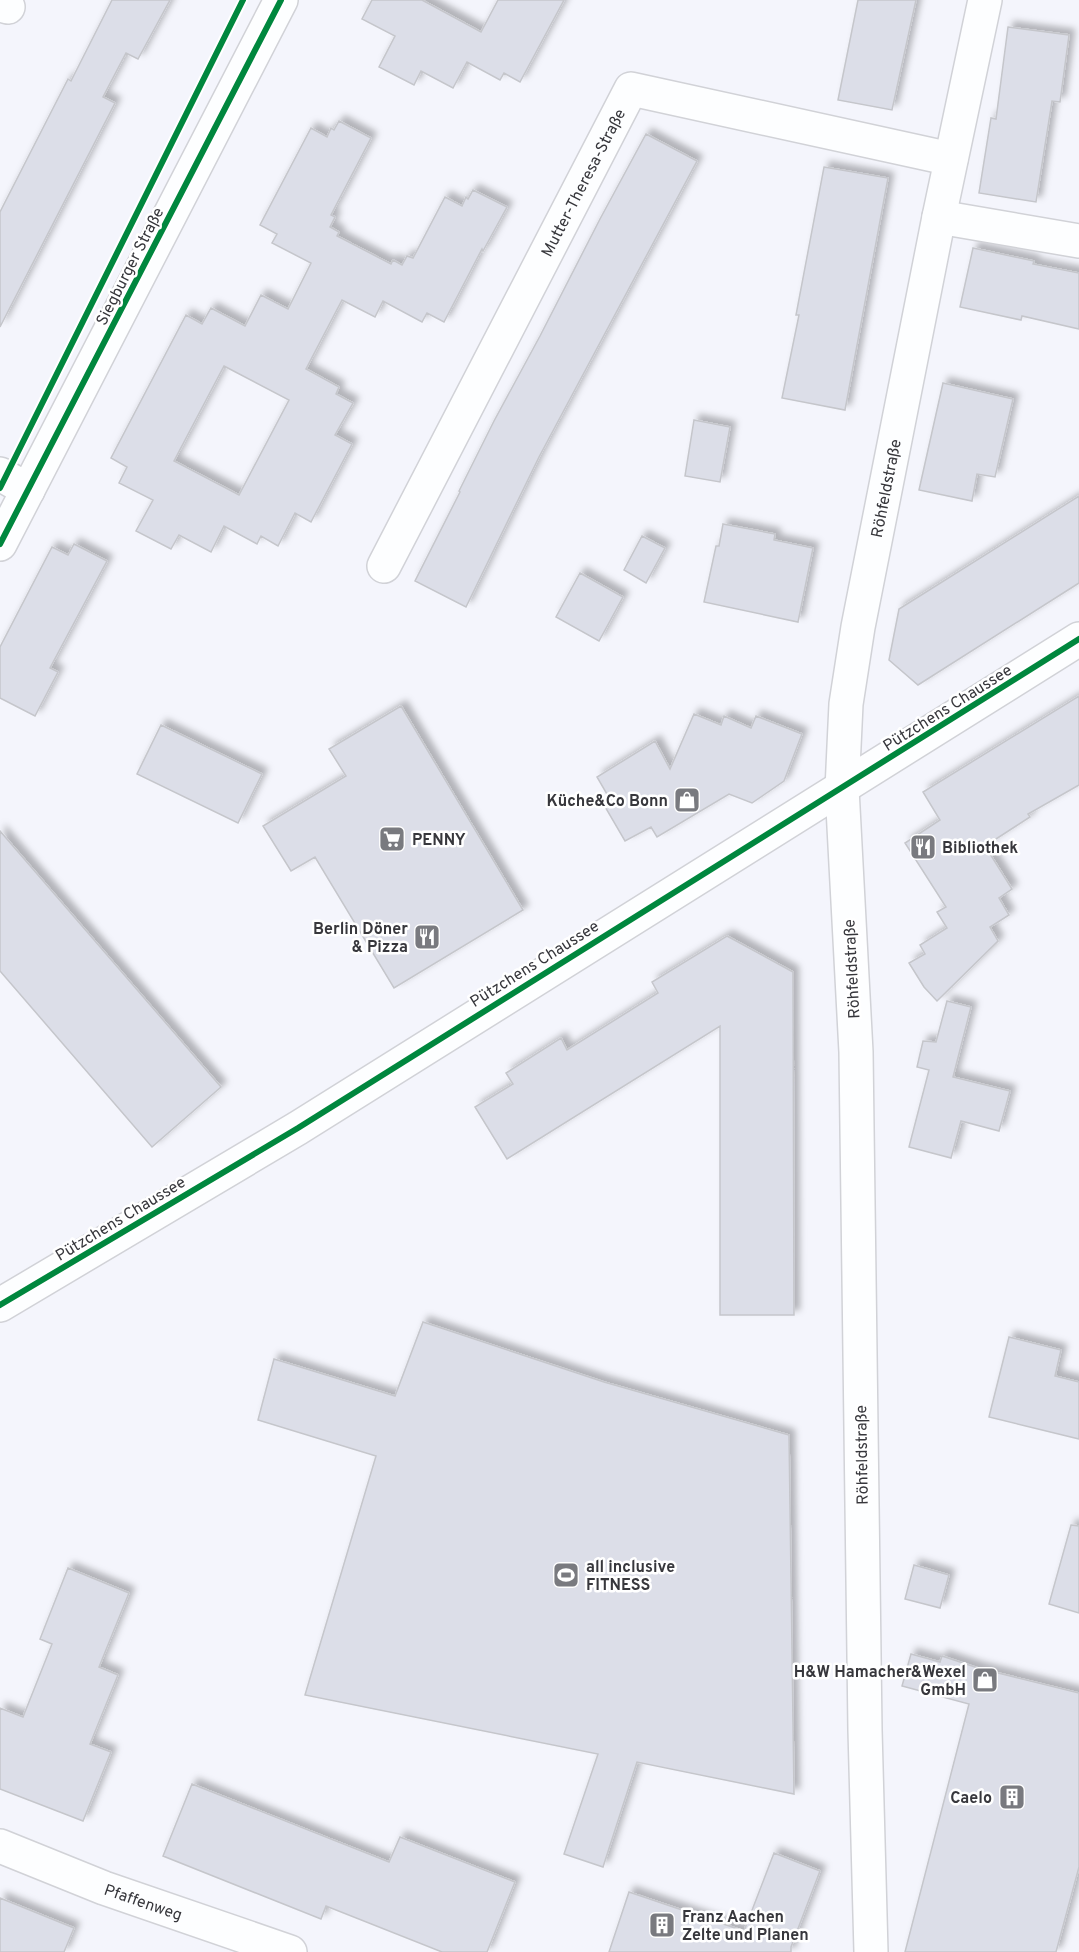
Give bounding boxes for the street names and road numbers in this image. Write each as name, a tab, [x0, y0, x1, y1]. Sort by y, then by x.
street label: Mutter-Theresa-Straße	[538, 106, 631, 261]
street label: Siegburger Straße	[92, 205, 169, 329]
street label: Röhfeldstraße	[868, 438, 907, 540]
street label: Pützchens Chaussee	[880, 661, 1016, 757]
street label: Pützchens Chaussee	[467, 917, 603, 1013]
street label: Röhfeldstraße	[840, 919, 866, 1019]
street label: Pützchens Chaussee	[52, 1173, 190, 1267]
street label: Röhfeldstraße	[852, 1405, 874, 1505]
street label: Pfaffenweg	[101, 1881, 185, 1926]

